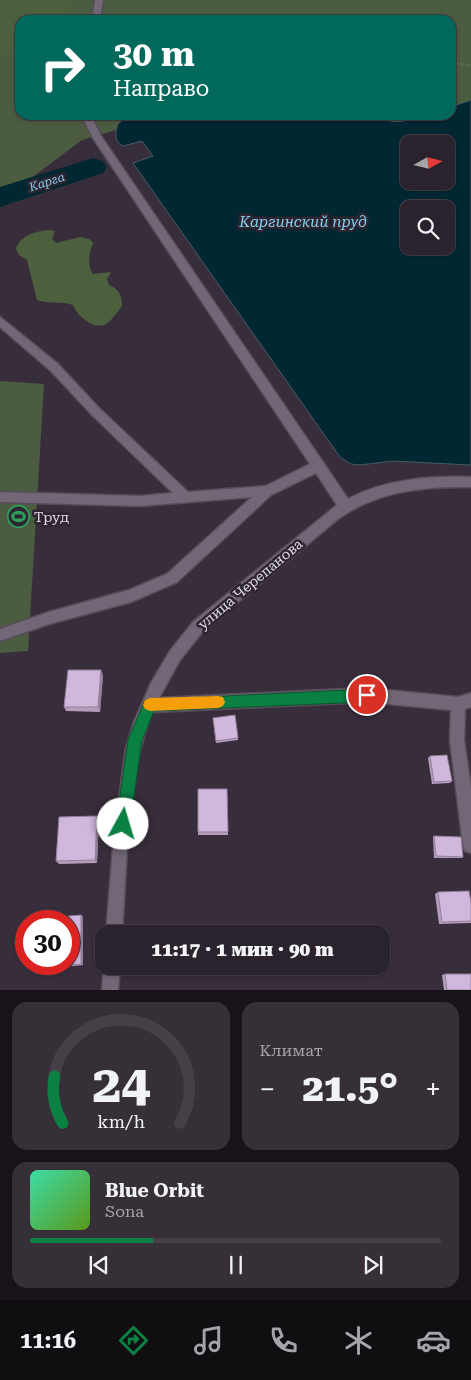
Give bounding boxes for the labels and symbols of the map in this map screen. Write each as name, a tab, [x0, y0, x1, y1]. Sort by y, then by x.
north arrow	[400, 135, 455, 190]
water label: Карга	[26, 170, 67, 195]
water label: Каргинский пруд	[238, 213, 367, 231]
sports icon: Труд	[6, 505, 30, 529]
place label: Труд	[34, 509, 69, 525]
street label: улица Черепанова	[195, 535, 306, 632]
pin	[346, 674, 388, 716]
position arrow	[96, 797, 148, 849]
speed limit sign: 30	[15, 910, 80, 975]

